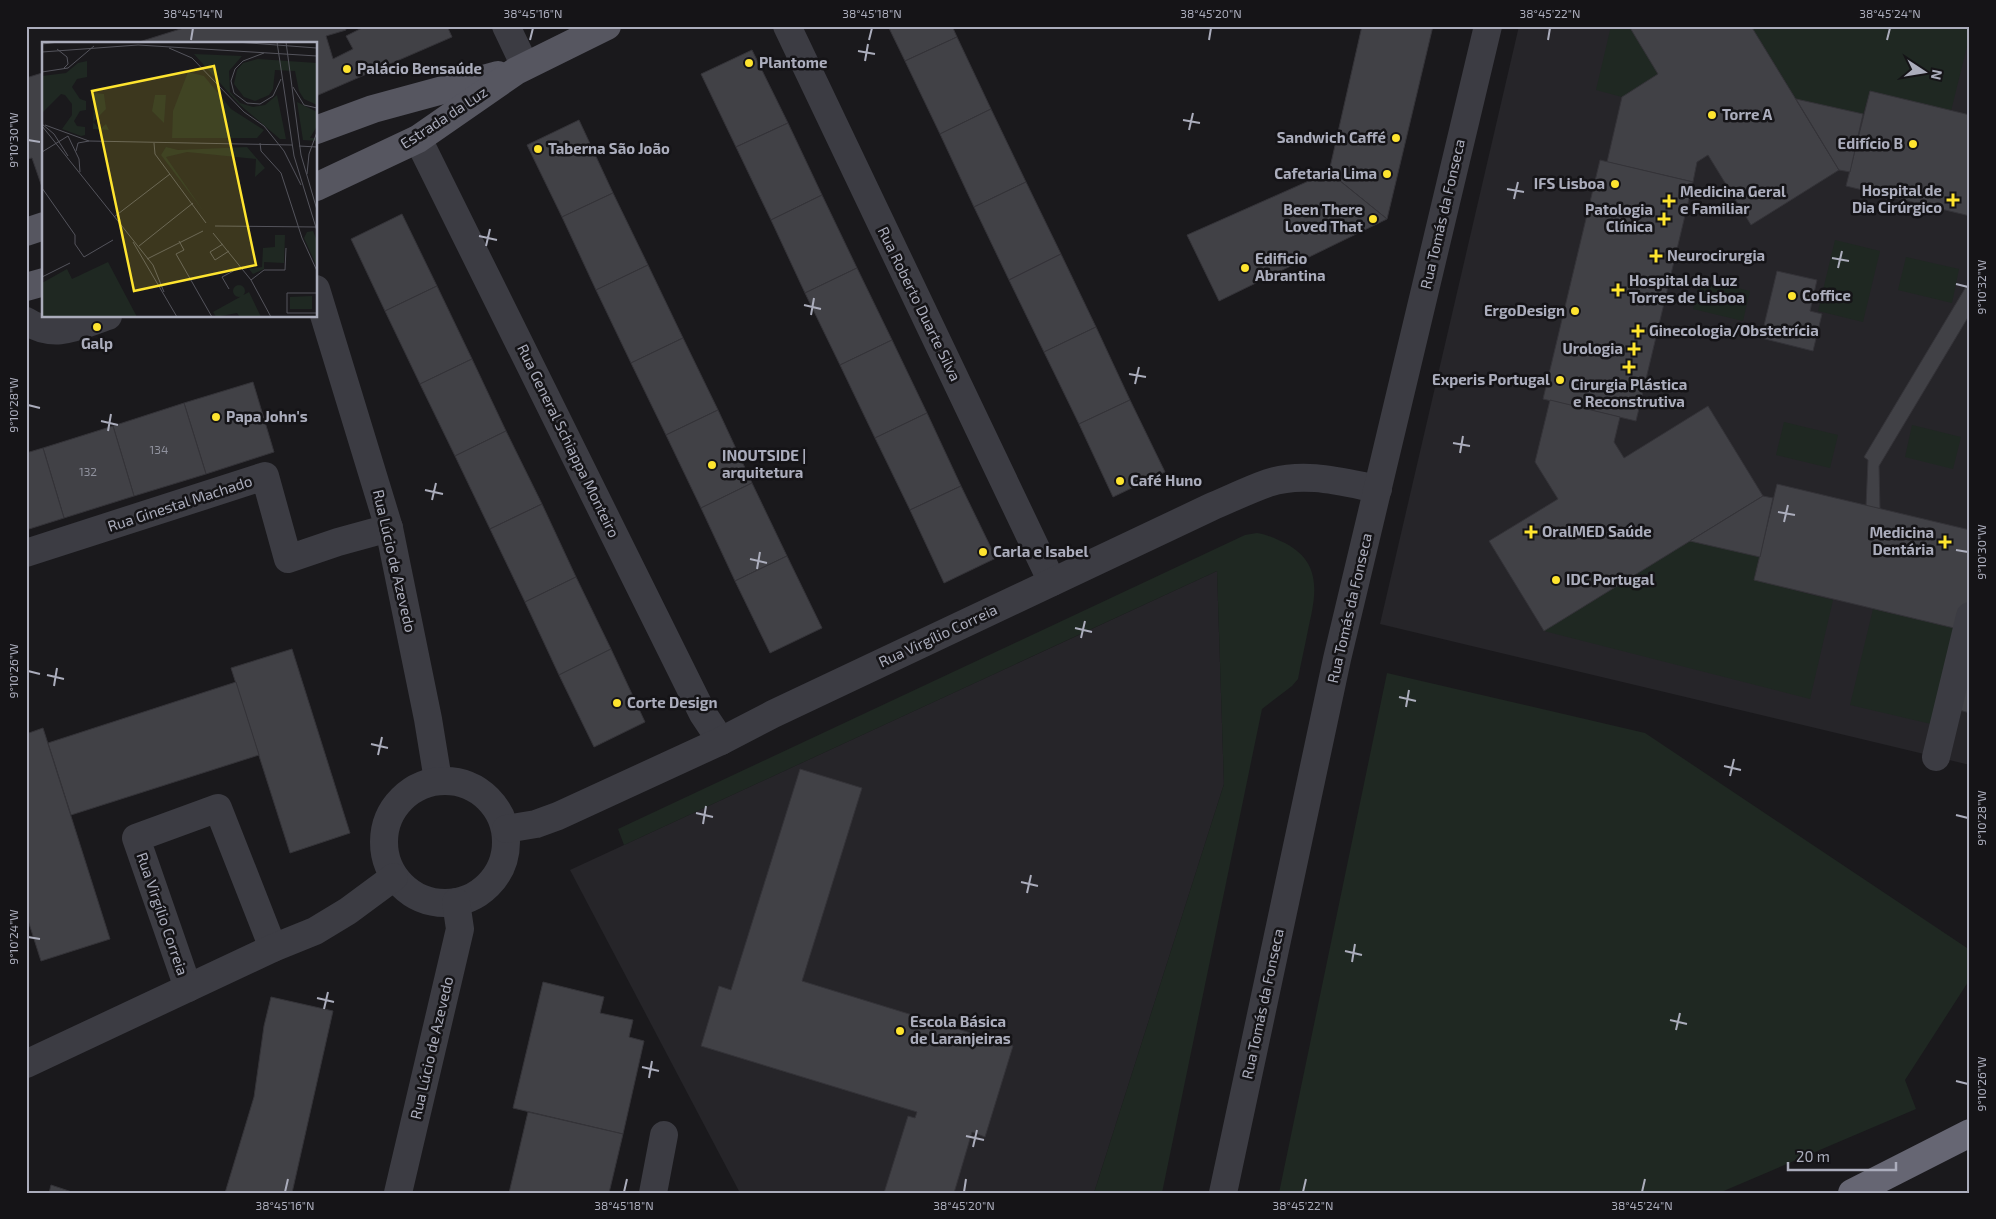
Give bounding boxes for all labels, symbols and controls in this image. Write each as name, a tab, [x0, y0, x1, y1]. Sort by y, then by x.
text: 38°45'14"N	[163, 6, 223, 20]
text: 38°45'16"N	[504, 6, 562, 20]
text: 38°45'18"N	[842, 6, 902, 20]
text: 38°45'20"N	[1180, 6, 1242, 20]
text: 38°45'22"N	[1520, 6, 1580, 20]
text: 38°45'24"N	[1859, 6, 1921, 20]
inset map	[42, 42, 318, 318]
north arrow	[1898, 48, 1948, 98]
place label: Plantome	[759, 53, 827, 71]
marker: Plantome	[743, 57, 755, 69]
place label: Palácio Bensaúde	[357, 59, 482, 77]
marker: Palácio Bensaúde	[341, 63, 353, 75]
text: N	[1928, 68, 1947, 82]
street label: Estrada da Luz	[397, 82, 490, 152]
place label: Torre A	[1722, 105, 1772, 123]
marker: Torre A	[1706, 109, 1718, 121]
text: 9°10'30"W	[6, 112, 20, 168]
place label: Sandwich Caffé	[1277, 128, 1386, 146]
marker: Sandwich Caffé	[1390, 132, 1402, 144]
place label: Edifício B	[1838, 134, 1903, 152]
street label: Rua Tomás da Fonseca	[1416, 137, 1468, 291]
marker: Edifício B	[1907, 138, 1919, 150]
place label: Taberna São João	[548, 139, 670, 157]
marker: Taberna São João	[532, 143, 544, 155]
place label: Cafetaria Lima	[1274, 164, 1377, 182]
marker: Cafetaria Lima	[1381, 168, 1393, 180]
place label: IFS Lisboa	[1534, 174, 1605, 192]
marker: IFS Lisboa	[1609, 178, 1621, 190]
place label: Hospital de Dia Cirúrgico	[1852, 181, 1942, 216]
place label: Medicina Geral e Familiar	[1680, 182, 1786, 217]
marker: Hospital de Dia Cirúrgico	[1946, 193, 1960, 207]
marker: Medicina Geral e Familiar	[1662, 194, 1676, 208]
place label: Been There Loved That	[1283, 200, 1363, 235]
place label: Patologia Clínica	[1585, 200, 1653, 235]
marker: Patologia Clínica	[1657, 212, 1671, 226]
marker: Been There Loved That	[1367, 213, 1379, 225]
street label: Rua Roberto Duarte Silva	[875, 223, 965, 384]
place label: Neurocirurgia	[1667, 246, 1765, 264]
place label: Edificio Abrantina	[1255, 249, 1326, 284]
marker: Neurocirurgia	[1649, 249, 1663, 263]
text: 9°10'32"W	[1974, 260, 1988, 314]
marker: Edificio Abrantina	[1239, 262, 1251, 274]
place label: Hospital da Luz Torres de Lisboa	[1629, 271, 1745, 306]
marker: Hospital da Luz Torres de Lisboa	[1611, 283, 1625, 297]
place label: Coffice	[1802, 286, 1851, 304]
marker: Coffice	[1786, 290, 1798, 302]
place label: ErgoDesign	[1484, 301, 1565, 319]
marker: ErgoDesign	[1569, 305, 1581, 317]
marker: Galp	[91, 321, 103, 333]
place label: Ginecologia/Obstetrícia	[1649, 321, 1819, 339]
marker: Ginecologia/Obstetrícia	[1631, 324, 1645, 338]
place label: Galp	[81, 334, 113, 352]
place label: Urologia	[1562, 339, 1623, 357]
street label: Rua General Schiappa Monteiro	[514, 341, 624, 540]
marker: Urologia	[1627, 342, 1641, 356]
marker: Cirurgia Plástica e Reconstrutiva	[1622, 360, 1636, 374]
place label: Experis Portugal	[1432, 370, 1550, 388]
marker: Experis Portugal	[1554, 374, 1566, 386]
place label: Cirurgia Plástica e Reconstrutiva	[1571, 375, 1687, 410]
text: 9°10'28"W	[6, 377, 20, 433]
place label: Papa John's	[226, 407, 308, 425]
marker: Papa John's	[210, 411, 222, 423]
house number: 134	[150, 442, 168, 456]
place label: INOUTSIDE | arquitetura	[722, 446, 806, 481]
marker: INOUTSIDE | arquitetura	[706, 459, 718, 471]
house number: 132	[79, 464, 97, 478]
street label: Rua Ginestal Machado	[105, 471, 254, 535]
place label: Café Huno	[1130, 471, 1202, 489]
marker: Café Huno	[1114, 475, 1126, 487]
street label: Rua Lúcio de Azevedo	[370, 488, 420, 634]
place label: OralMED Saúde	[1542, 522, 1652, 540]
place label: Medicina Dentária	[1869, 523, 1934, 558]
text: 9°10'30"W	[1974, 524, 1988, 580]
marker: OralMED Saúde	[1524, 525, 1538, 539]
street label: Rua Tomás da Fonseca	[1323, 531, 1375, 685]
marker: Medicina Dentária	[1938, 535, 1952, 549]
place label: Carla e Isabel	[993, 542, 1088, 560]
marker: Carla e Isabel	[977, 546, 989, 558]
place label: IDC Portugal	[1566, 570, 1654, 588]
marker: IDC Portugal	[1550, 574, 1562, 586]
street label: Rua Virgílio Correia	[875, 600, 1000, 670]
text: 9°10'26"W	[6, 644, 20, 698]
place label: Corte Design	[627, 693, 717, 711]
marker: Corte Design	[611, 697, 623, 709]
text: 9°10'28"W	[1974, 790, 1988, 846]
street label: Rua Virgílio Correia	[133, 850, 192, 978]
text: 9°10'24"W	[6, 909, 20, 965]
street label: Rua Tomás da Fonseca	[1237, 927, 1287, 1081]
street label: Rua Lúcio de Azevedo	[406, 975, 456, 1121]
place label: Escola Básica de Laranjeiras	[910, 1012, 1011, 1047]
marker: Escola Básica de Laranjeiras	[894, 1025, 906, 1037]
text: 9°10'26"W	[1974, 1057, 1988, 1111]
scale bar	[1788, 1139, 1896, 1171]
text: 20 m	[1796, 1147, 1830, 1165]
text: 38°45'16"N	[256, 1198, 314, 1212]
text: 38°45'18"N	[594, 1198, 654, 1212]
text: 38°45'20"N	[933, 1198, 995, 1212]
text: 38°45'22"N	[1273, 1198, 1333, 1212]
text: 38°45'24"N	[1611, 1198, 1673, 1212]

